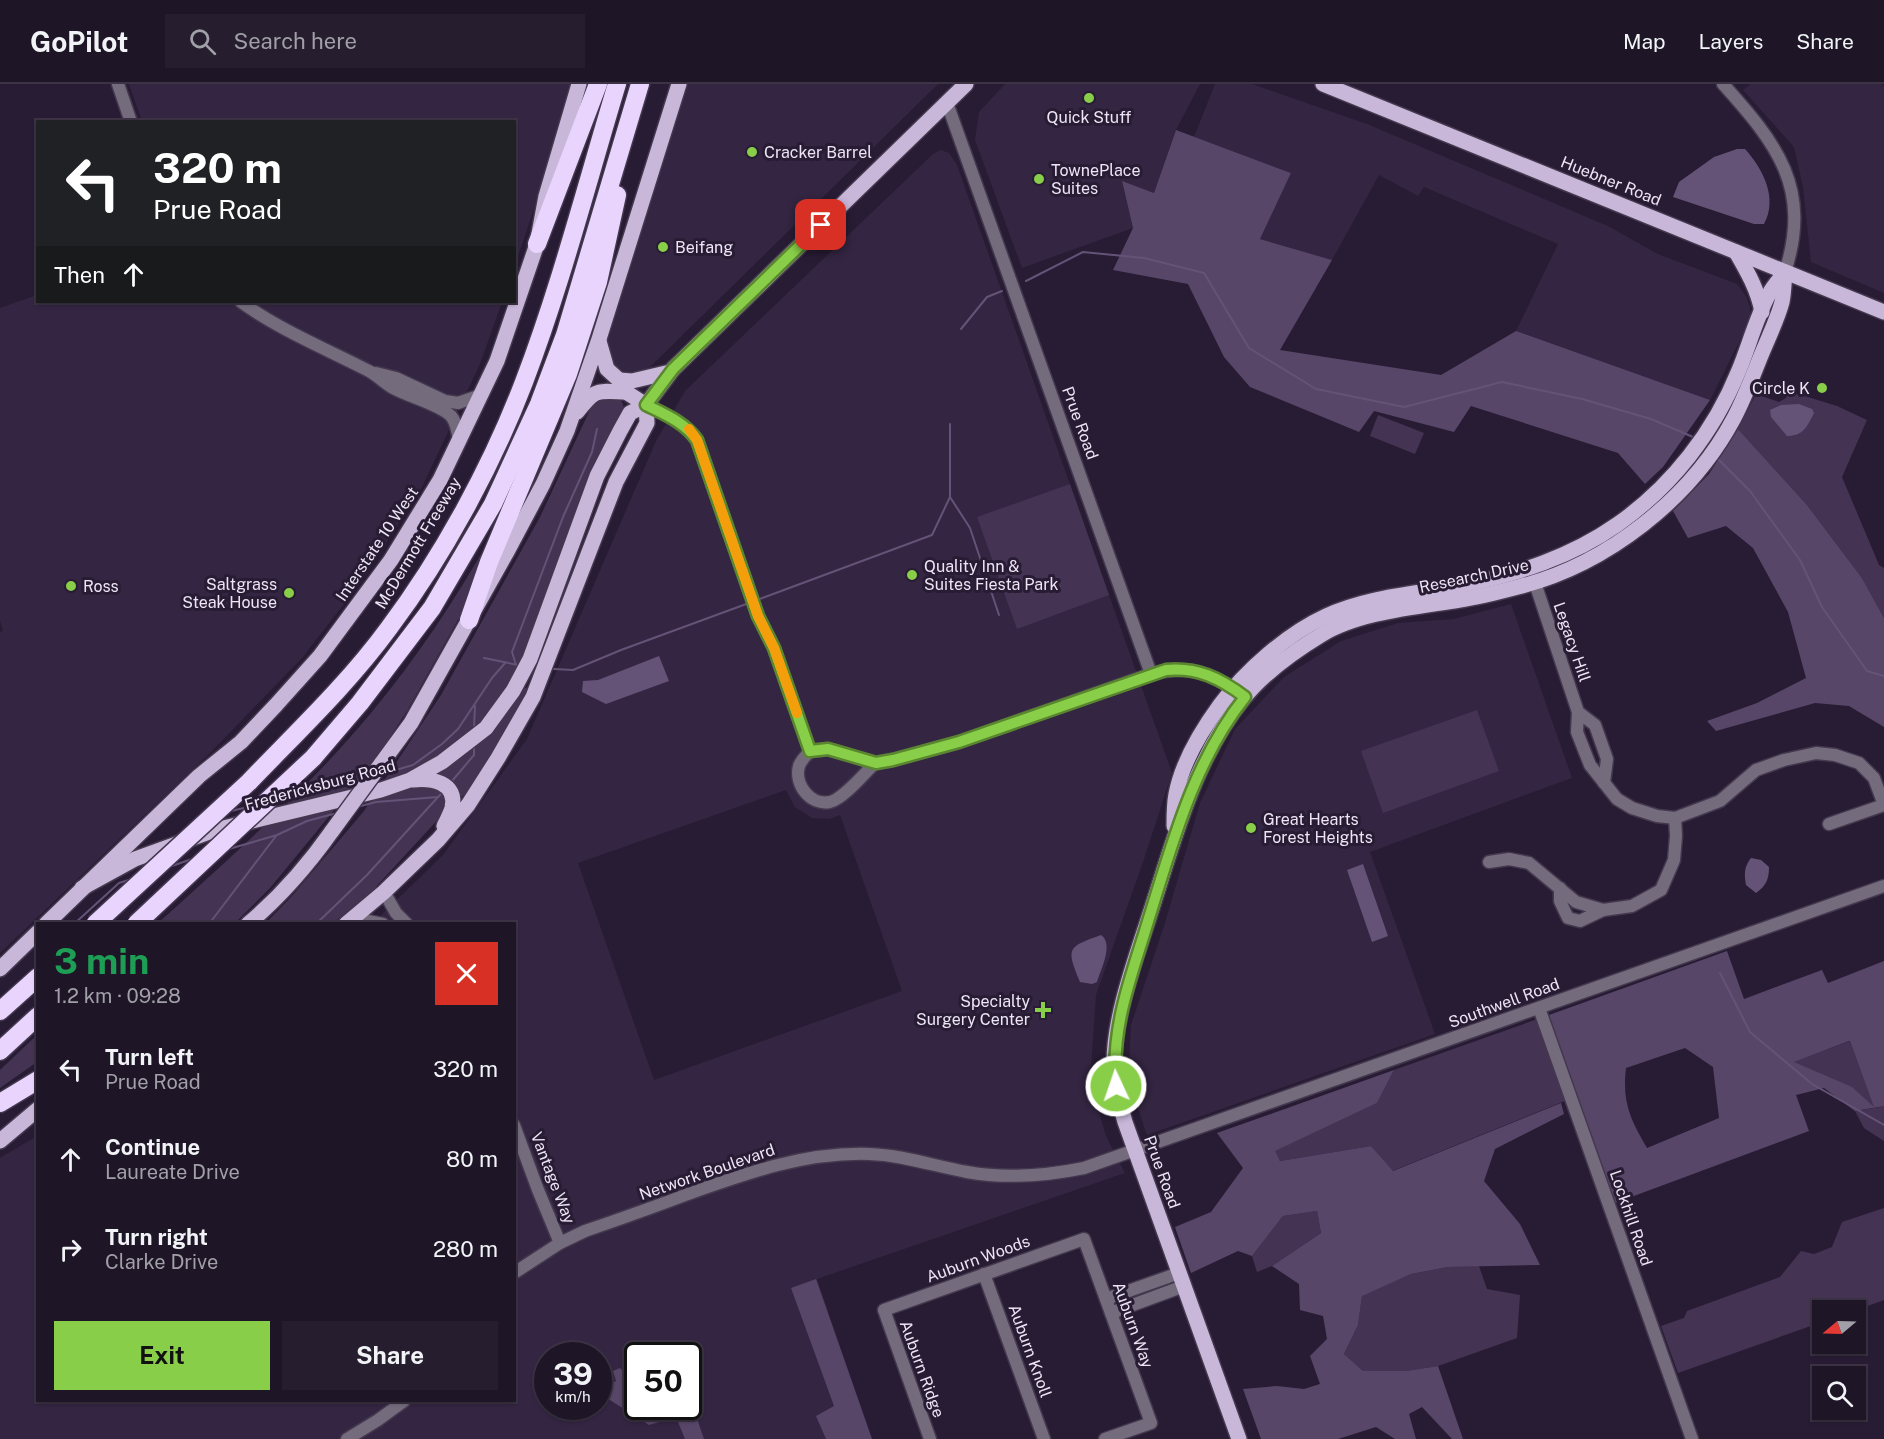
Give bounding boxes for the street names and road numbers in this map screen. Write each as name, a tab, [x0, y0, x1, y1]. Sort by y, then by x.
street label: Huebner Road	[1558, 152, 1664, 210]
street label: Prue Road	[1058, 384, 1102, 462]
street label: McDermott Freeway	[371, 473, 465, 612]
street label: Interstate 10 West	[332, 483, 422, 605]
street label: Research Drive	[1417, 555, 1531, 597]
street label: Legacy Hill	[1549, 600, 1595, 685]
street label: Fredericksburg Road	[242, 756, 398, 814]
street label: Southwell Road	[1446, 974, 1562, 1032]
street label: Vantage Way	[527, 1129, 579, 1227]
street label: Prue Road	[1140, 1133, 1184, 1211]
street label: Network Boulevard	[637, 1140, 777, 1204]
street label: Lockhill Road	[1606, 1168, 1656, 1268]
street label: Auburn Woods	[924, 1231, 1032, 1287]
street label: Auburn Way	[1109, 1279, 1158, 1371]
street label: Auburn Knoll	[1004, 1302, 1056, 1400]
street label: Auburn Ridge	[896, 1318, 948, 1420]

